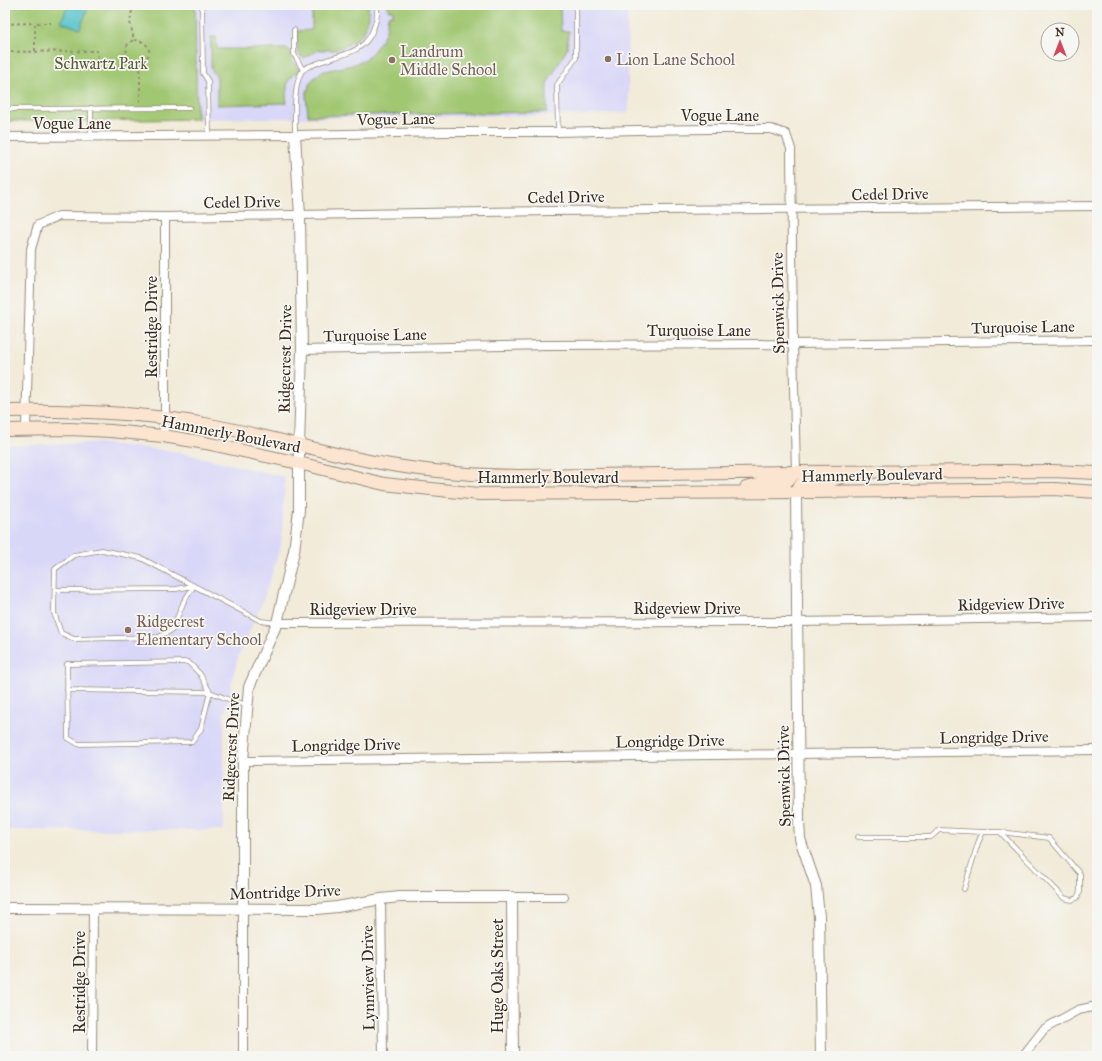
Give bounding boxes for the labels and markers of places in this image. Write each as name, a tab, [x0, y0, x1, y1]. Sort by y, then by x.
place label: Landrum Middle School	[400, 42, 497, 79]
place label: Lion Lane School	[616, 50, 736, 69]
marker: Lion Lane School	[603, 54, 613, 64]
marker: Landrum Middle School	[387, 55, 397, 65]
place label: Ridgecrest Elementary School	[136, 612, 262, 649]
marker: Ridgecrest Elementary School	[123, 625, 133, 635]

